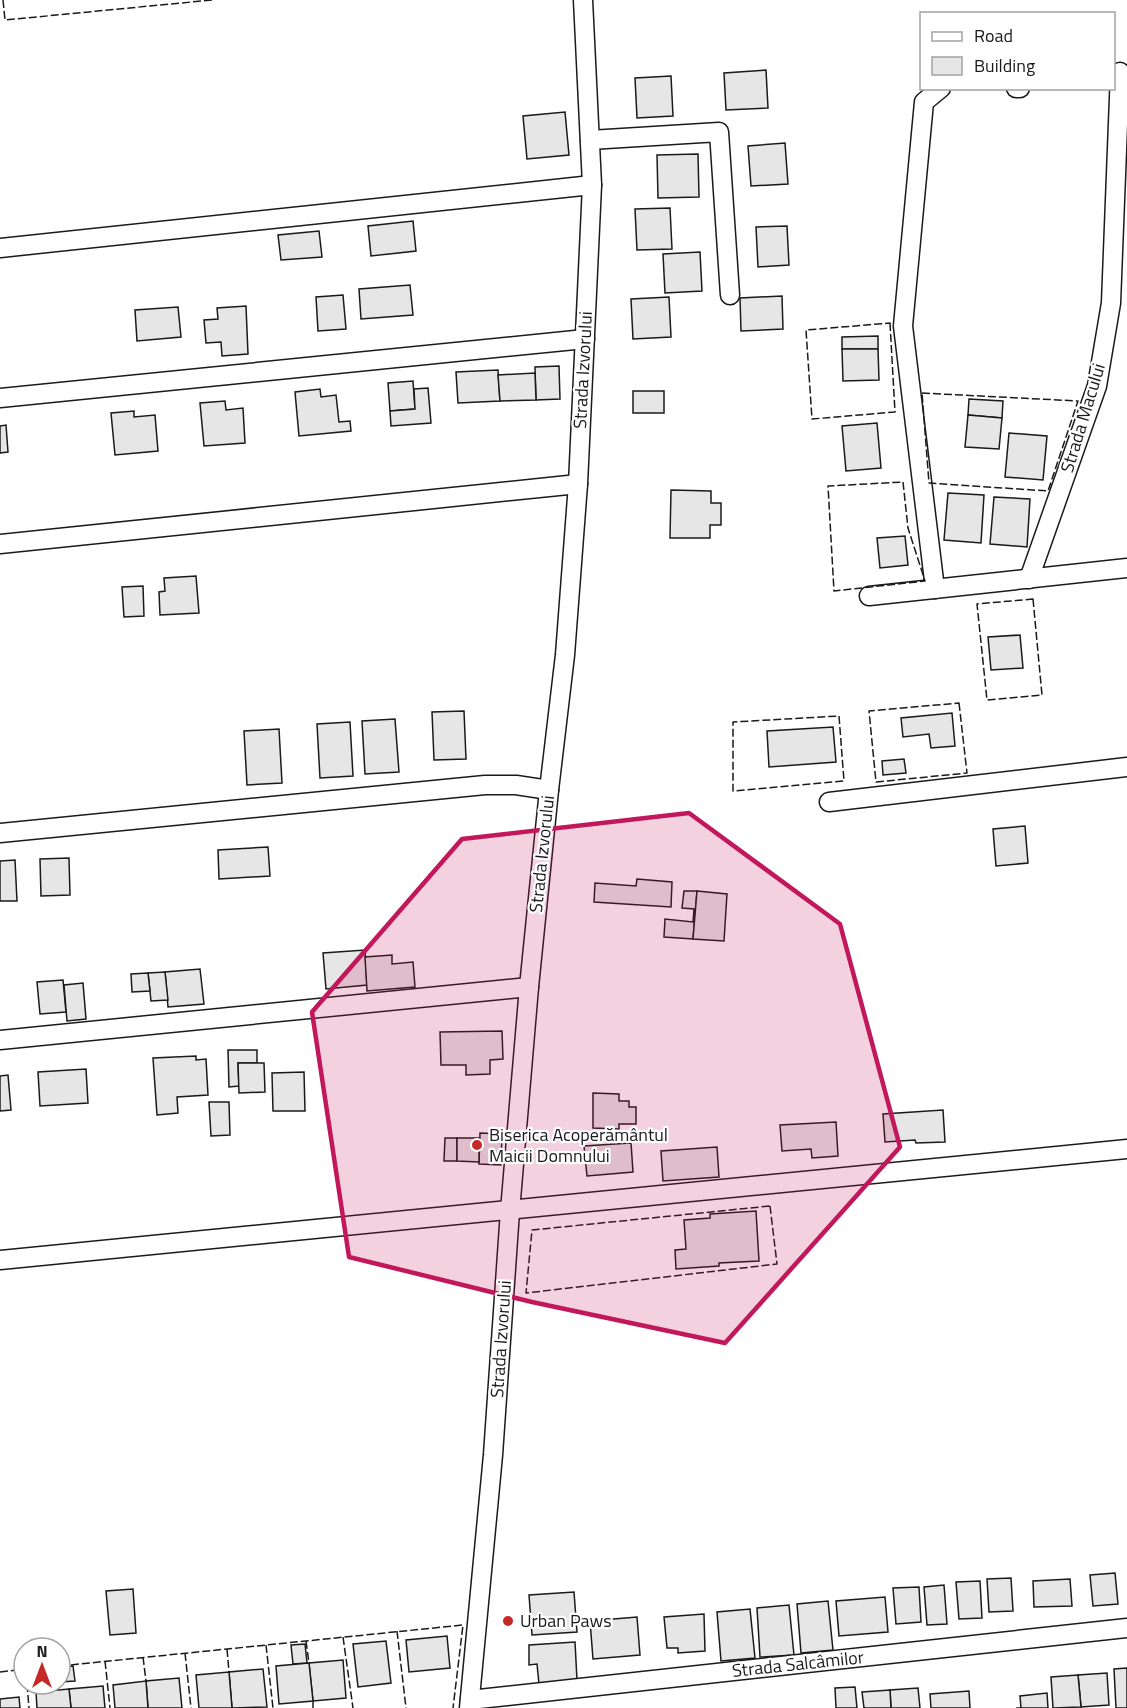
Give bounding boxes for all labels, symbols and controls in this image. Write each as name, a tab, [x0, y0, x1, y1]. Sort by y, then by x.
legend	[920, 12, 1115, 90]
text: Road	[974, 22, 1013, 49]
text: Building	[974, 52, 1035, 79]
street label: Strada Izvorului	[566, 310, 599, 429]
street label: Strada Macului	[1053, 360, 1112, 476]
street label: Strada Izvorului	[522, 794, 561, 914]
place label: Biserica Acoperământul Maicii Domnului	[489, 1121, 668, 1169]
marker: Biserica Acoperământul Maicii Domnului	[470, 1138, 484, 1152]
street label: Strada Izvorului	[483, 1279, 518, 1399]
place label: Urban Paws	[520, 1607, 612, 1634]
marker: Urban Paws	[501, 1614, 515, 1628]
north arrow	[12, 1636, 72, 1696]
text: N	[36, 1639, 48, 1663]
street label: Strada Salcâmilor	[731, 1643, 865, 1684]

